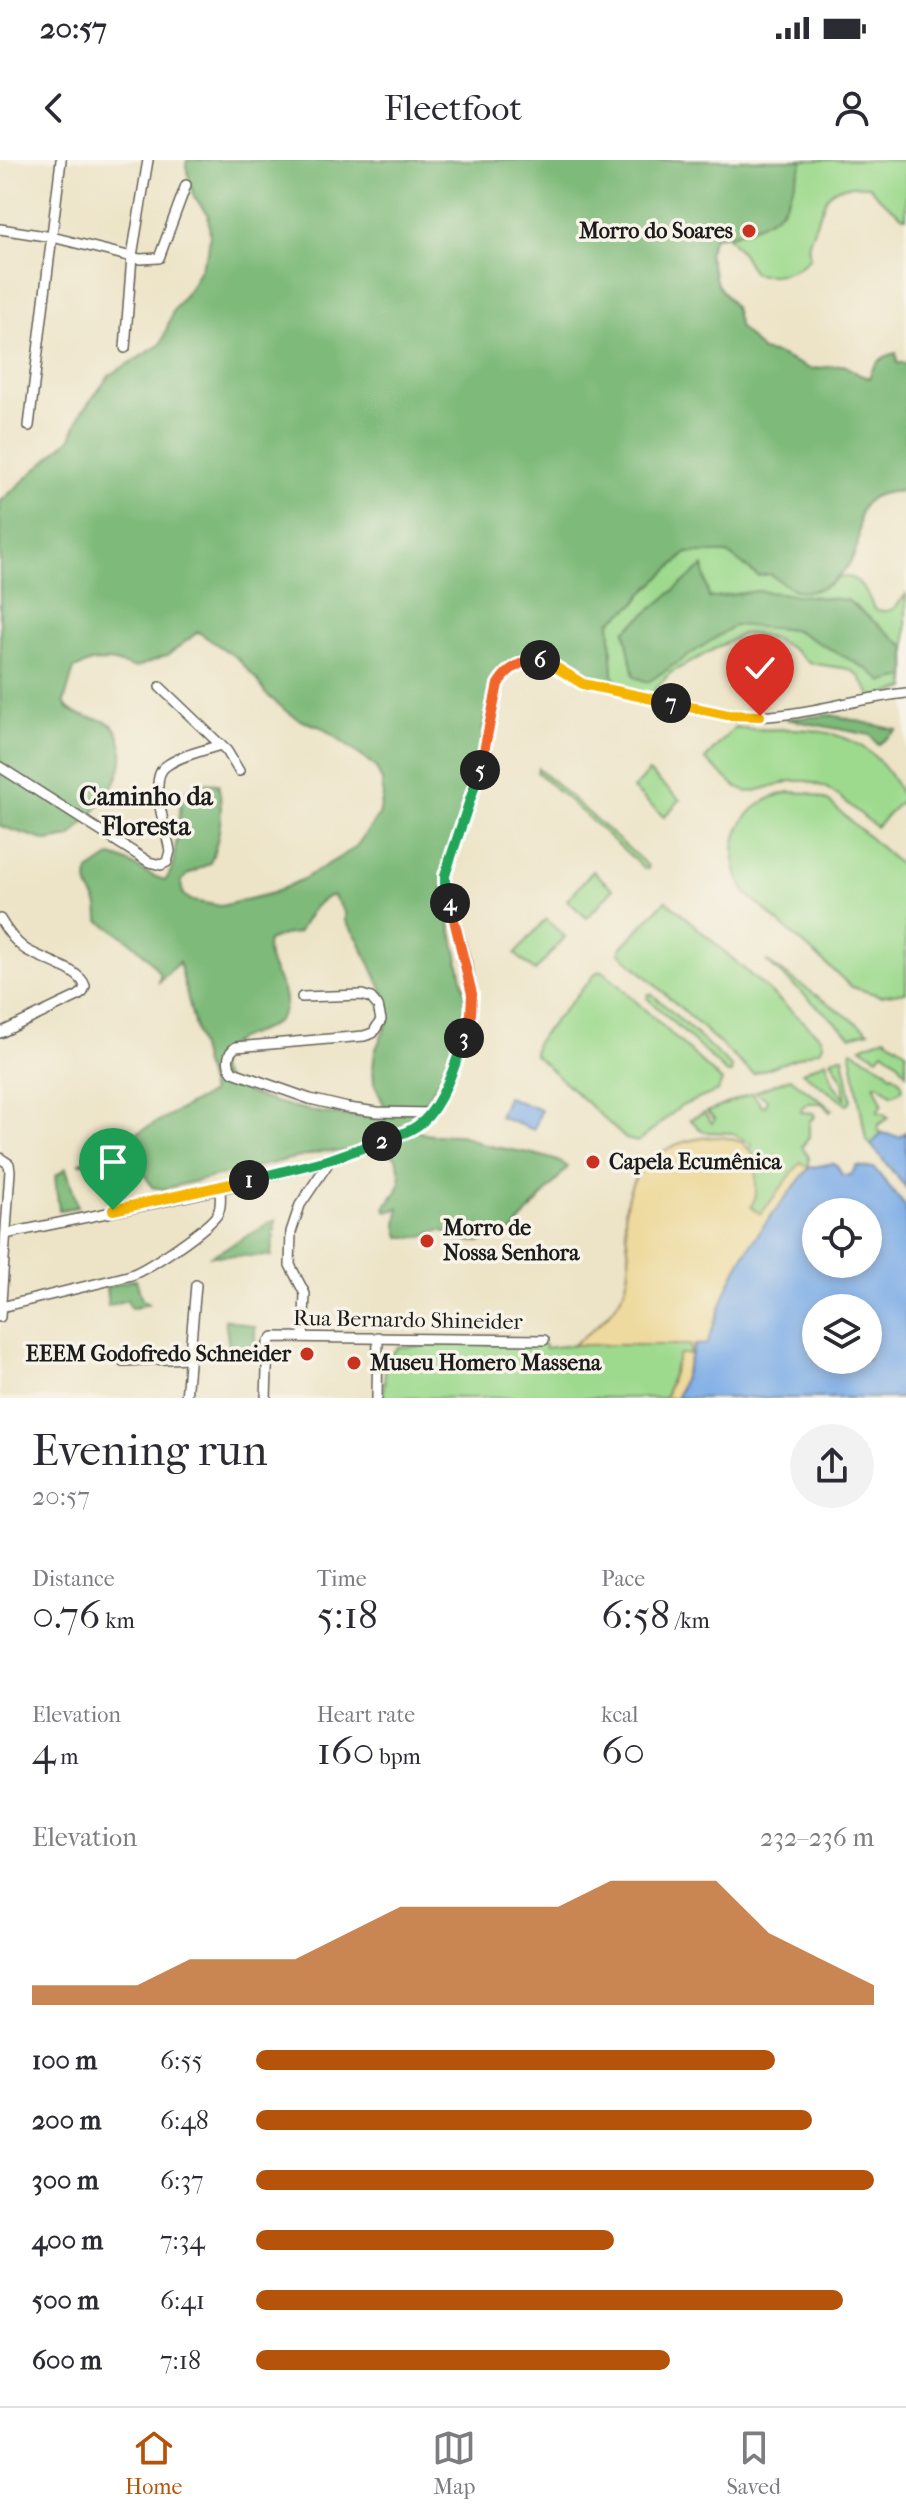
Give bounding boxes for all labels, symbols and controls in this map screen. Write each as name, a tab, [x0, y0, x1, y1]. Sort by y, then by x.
text: 20:57	[40, 11, 107, 46]
icon: back	[32, 86, 76, 130]
icon: person	[830, 86, 874, 130]
text: Fleetfoot	[384, 87, 522, 129]
place label: Morro do Soares	[578, 218, 733, 244]
marker: Morro do Soares	[740, 222, 758, 240]
pin	[726, 634, 794, 716]
pin: 6	[520, 640, 560, 680]
icon: check	[738, 646, 782, 690]
text: 6	[534, 647, 546, 673]
pin: 7	[651, 683, 691, 723]
text: 7	[666, 690, 676, 716]
pin: 5	[460, 750, 500, 790]
text: 5	[475, 757, 485, 783]
district label: Caminho da Floresta	[79, 781, 214, 842]
pin: 4	[430, 883, 470, 923]
text: 4	[444, 890, 457, 916]
pin: 3	[444, 1018, 484, 1058]
text: 3	[459, 1025, 469, 1051]
pin: 2	[362, 1121, 402, 1161]
pin	[79, 1128, 147, 1210]
text: 2	[376, 1128, 388, 1154]
icon: arrive	[91, 1140, 135, 1184]
place label: Capela Ecumênica	[609, 1149, 782, 1175]
marker: Capela Ecumênica	[584, 1153, 602, 1171]
pin: 1	[229, 1160, 269, 1200]
text: 1	[245, 1167, 253, 1193]
map controls	[802, 1198, 882, 1374]
button: locate	[802, 1198, 882, 1278]
place label: Morro de Nossa Senhora	[442, 1215, 580, 1266]
marker: Morro de Nossa Senhora	[418, 1232, 436, 1250]
button: layers	[802, 1294, 882, 1374]
street label: Rua Bernardo Shineider	[293, 1305, 524, 1335]
place label: EEEM Godofredo Schneider	[25, 1341, 292, 1367]
marker: EEEM Godofredo Schneider	[298, 1345, 316, 1363]
place label: Museu Homero Massena	[369, 1350, 602, 1376]
marker: Museu Homero Massena	[345, 1354, 363, 1372]
button: share	[790, 1424, 874, 1508]
text: Evening run	[32, 1425, 267, 1476]
text: 20:57	[32, 1481, 90, 1512]
text: Distance	[32, 1566, 115, 1592]
text: Time	[317, 1566, 367, 1592]
text: Pace	[601, 1566, 645, 1592]
text: 0.76	[32, 1592, 101, 1638]
text: 5:18	[317, 1592, 378, 1638]
text: 6:58	[601, 1592, 670, 1638]
text: km	[101, 1608, 135, 1634]
text: /km	[670, 1608, 710, 1634]
text: Elevation	[32, 1702, 121, 1728]
text: Heart rate	[317, 1702, 415, 1728]
text: kcal	[601, 1702, 638, 1728]
text: 4	[32, 1728, 56, 1774]
text: 160	[317, 1728, 375, 1774]
text: 60	[601, 1728, 645, 1774]
text: m	[56, 1744, 79, 1770]
text: bpm	[375, 1744, 421, 1770]
text: Elevation	[32, 1822, 137, 1853]
text: 232–236 m	[760, 1822, 874, 1853]
text: 100 m	[32, 2045, 97, 2076]
text: 6:55	[160, 2045, 203, 2076]
text: 200 m	[32, 2105, 101, 2136]
text: 6:48	[160, 2105, 209, 2136]
text: 300 m	[32, 2165, 99, 2196]
text: 6:37	[160, 2165, 204, 2196]
text: 400 m	[32, 2225, 103, 2256]
text: 7:34	[160, 2225, 205, 2256]
text: 500 m	[32, 2285, 99, 2316]
text: 6:41	[160, 2285, 205, 2316]
text: 600 m	[32, 2345, 102, 2376]
text: 7:18	[160, 2345, 201, 2376]
tab: Home	[125, 2426, 182, 2500]
tab: Map	[432, 2426, 476, 2500]
tab: Saved	[726, 2426, 781, 2500]

